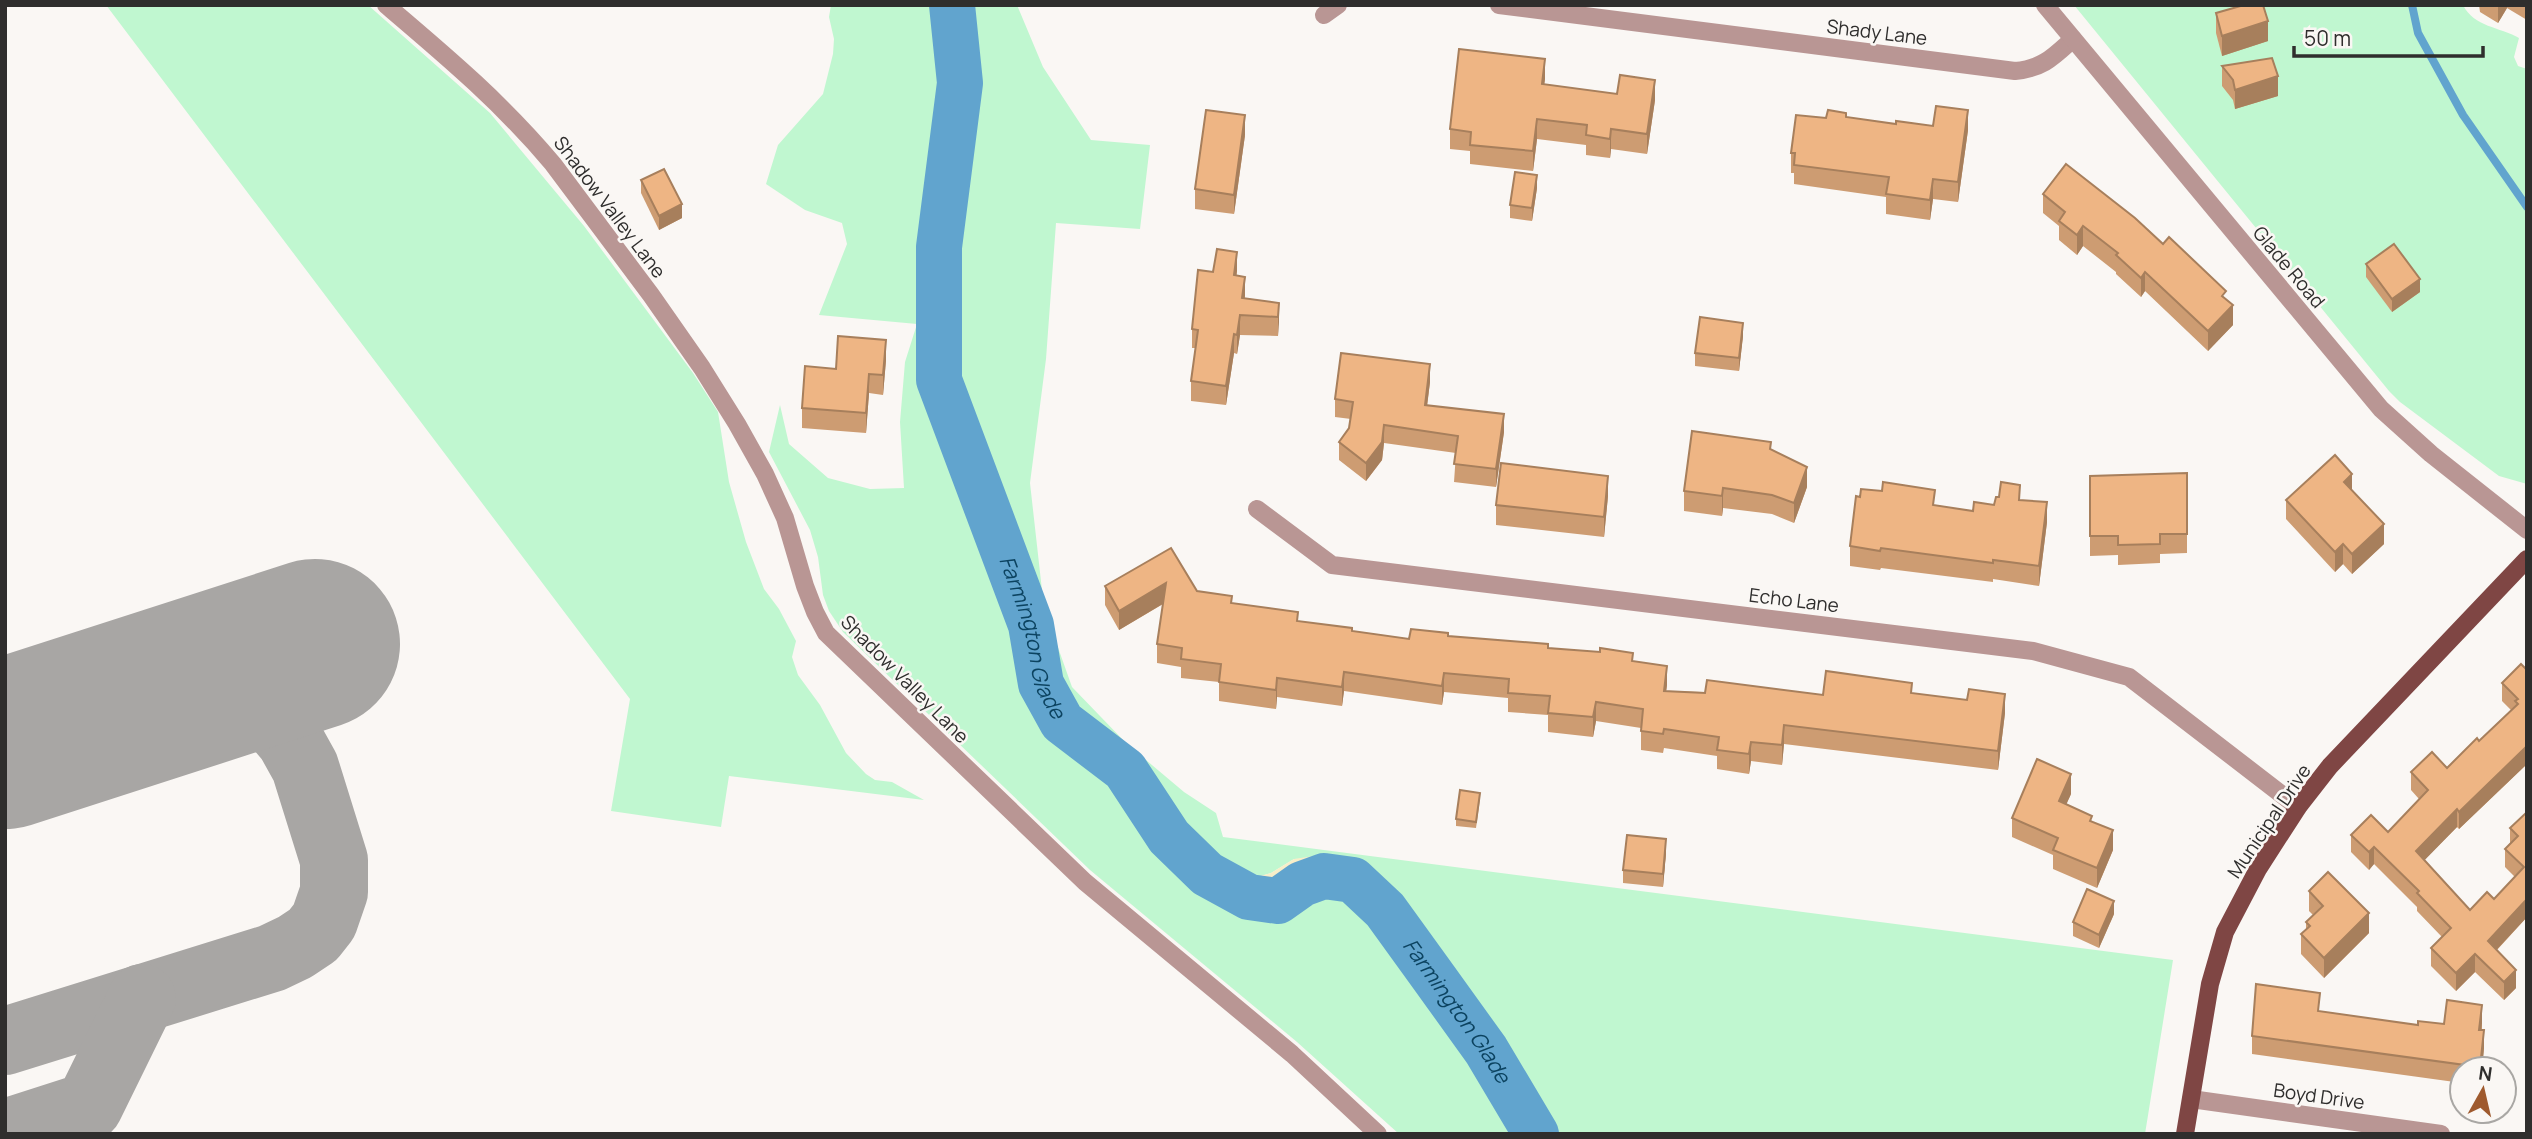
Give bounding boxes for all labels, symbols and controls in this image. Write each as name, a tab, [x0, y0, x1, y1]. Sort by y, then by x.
street label: Shady Lane	[1825, 13, 1929, 51]
scale bar	[2294, 14, 2483, 58]
text: 50 m	[2304, 24, 2351, 52]
street label: Shadow Valley Lane	[548, 131, 672, 283]
street label: Glade Road	[2247, 220, 2331, 314]
water label: Farmington Glade	[993, 552, 1073, 725]
street label: Echo Lane	[1748, 582, 1840, 618]
street label: Shadow Valley Lane	[835, 609, 975, 749]
street label: Municipal Drive	[2221, 759, 2317, 883]
water label: Farmington Glade	[1397, 933, 1518, 1089]
north arrow	[2448, 1055, 2518, 1125]
text: N	[2477, 1059, 2494, 1087]
street label: Boyd Drive	[2272, 1077, 2366, 1115]

